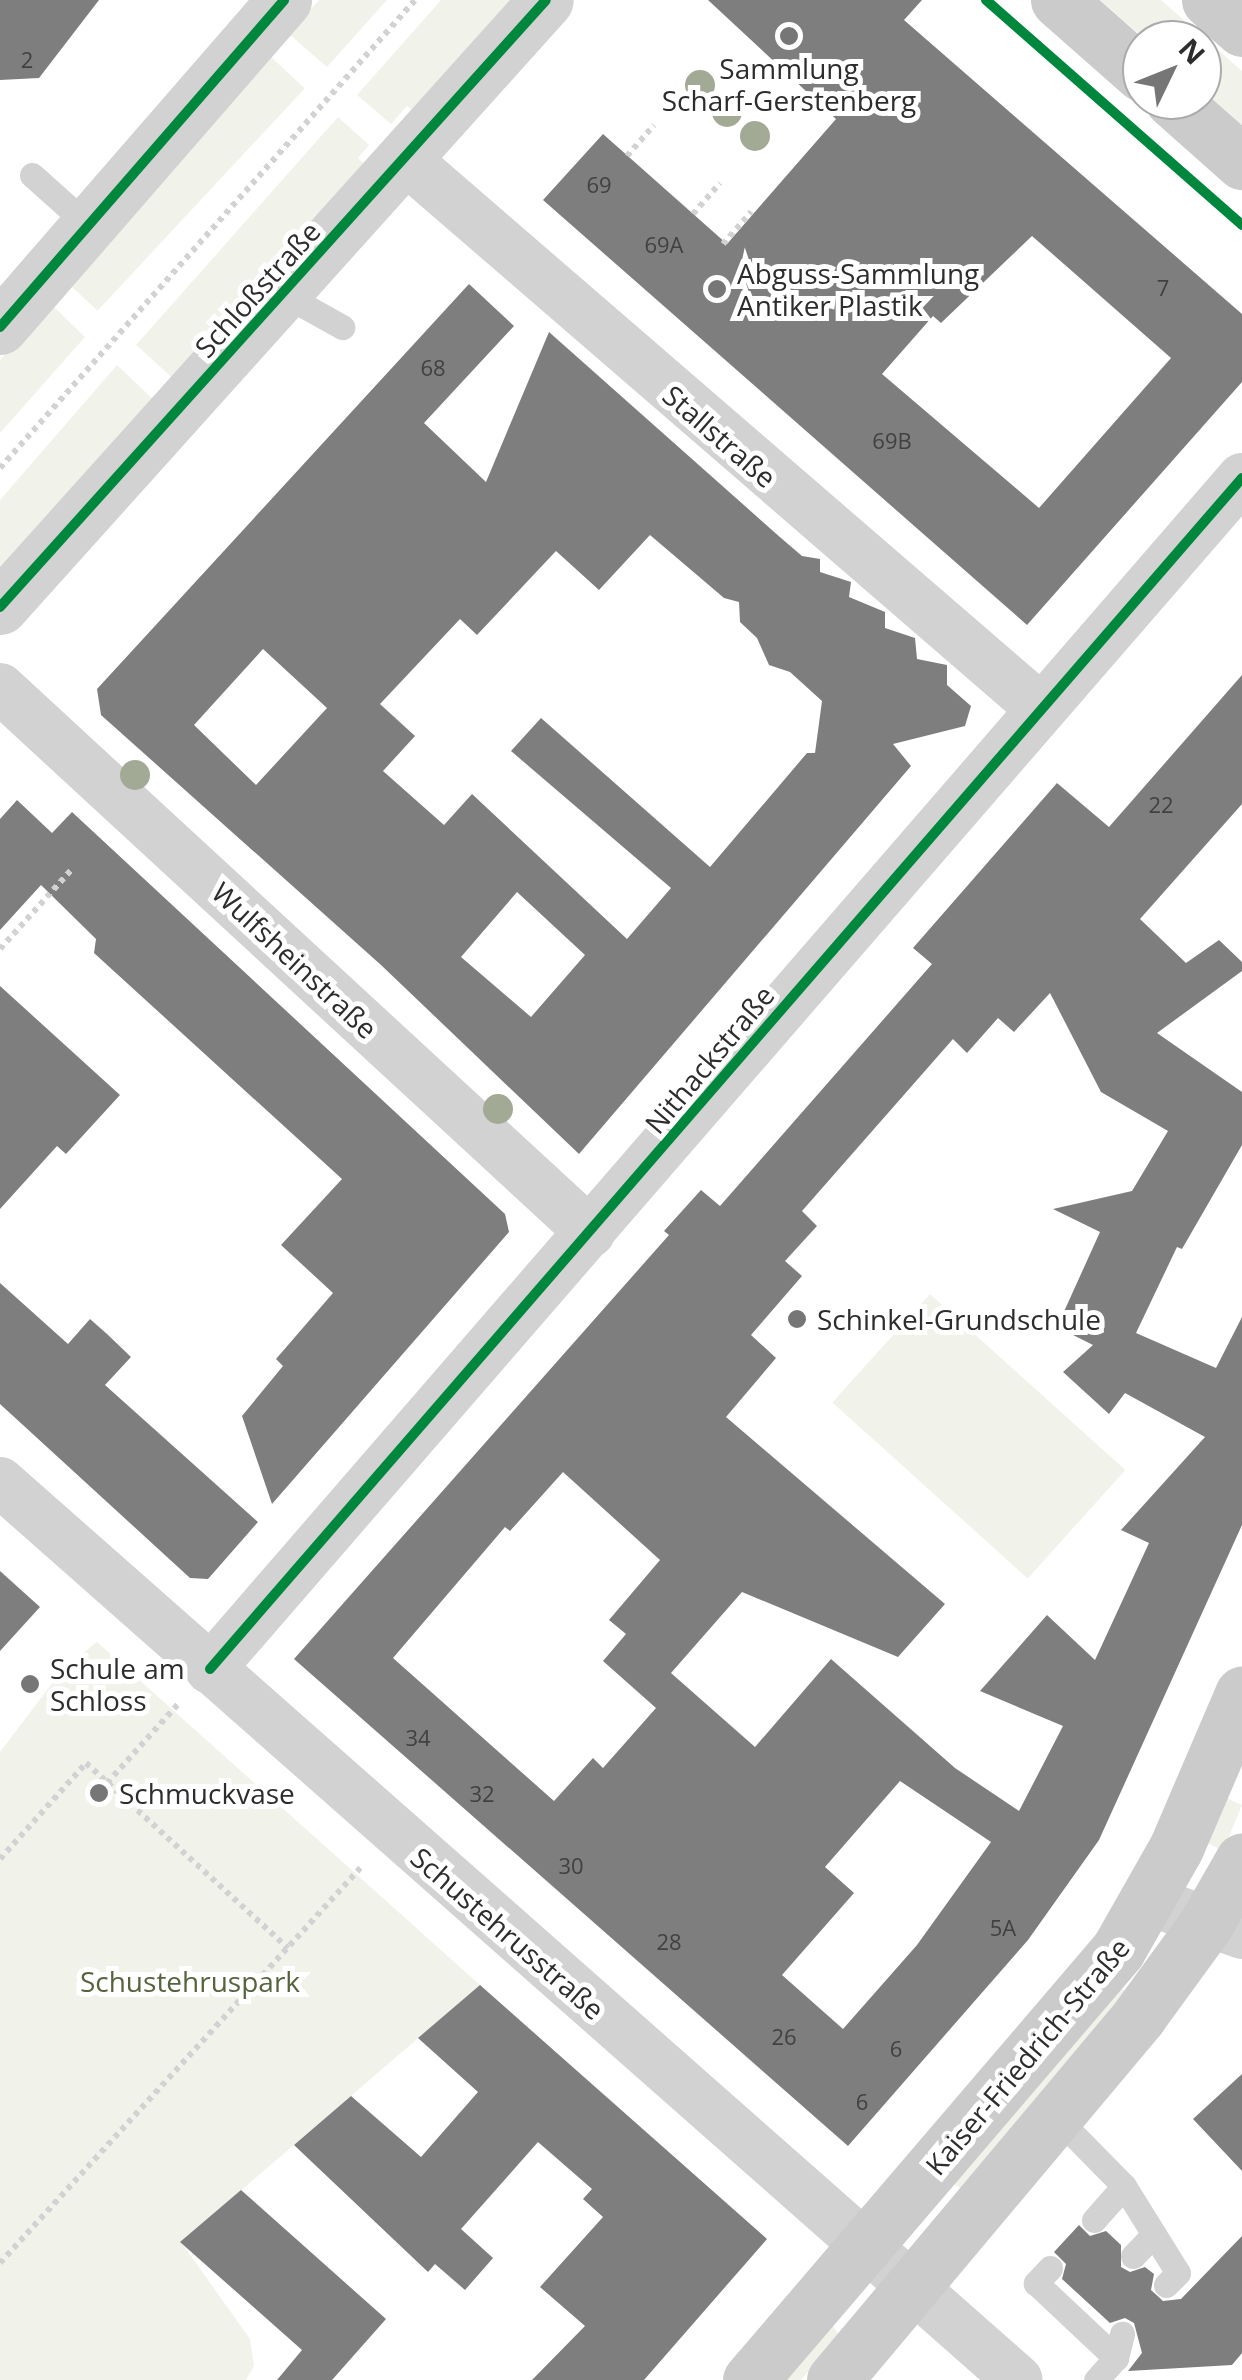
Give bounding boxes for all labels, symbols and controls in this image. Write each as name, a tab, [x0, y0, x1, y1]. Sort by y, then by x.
north arrow	[1122, 20, 1222, 120]
marker: Sammlung Scharf-Gerstenberg	[778, 25, 800, 47]
text: N	[1171, 30, 1214, 72]
house number: 2	[21, 47, 33, 73]
place label: Sammlung Scharf-Gerstenberg	[662, 51, 916, 117]
house number: 69	[586, 172, 612, 198]
street label: Schloßstraße	[187, 214, 327, 364]
house number: 69A	[644, 232, 684, 258]
place label: Abguss-Sammlung Antiker Plastik	[737, 256, 979, 322]
house number: 7	[1157, 275, 1169, 301]
marker: Abguss-Sammlung Antiker Plastik	[706, 278, 728, 300]
house number: 68	[420, 355, 446, 381]
street label: Stallstraße	[657, 378, 783, 494]
house number: 69B	[872, 428, 912, 454]
house number: 22	[1148, 792, 1174, 818]
street label: Wulfsheinstraße	[205, 875, 385, 1045]
street label: Nithackstraße	[637, 978, 781, 1140]
place label: Schinkel-Grundschule	[817, 1302, 1101, 1336]
marker: Schinkel-Grundschule	[786, 1308, 808, 1330]
place label: Schule am Schloss	[50, 1651, 185, 1717]
marker: Schule am Schloss	[19, 1673, 41, 1695]
house number: 34	[405, 1725, 431, 1751]
place label: Schmuckvase	[119, 1776, 295, 1810]
house number: 32	[469, 1781, 495, 1807]
marker: Schmuckvase	[88, 1782, 110, 1804]
street label: Schustehrusstraße	[405, 1840, 611, 2026]
house number: 30	[558, 1853, 584, 1879]
house number: 5A	[990, 1915, 1016, 1941]
house number: 28	[656, 1929, 682, 1955]
street label: Kaiser-Friedrich-Straße	[918, 1931, 1136, 2181]
park label: Schustehruspark	[80, 1964, 300, 1998]
house number: 26	[771, 2024, 797, 2050]
house number: 6	[890, 2036, 902, 2062]
house number: 6	[856, 2089, 868, 2115]

